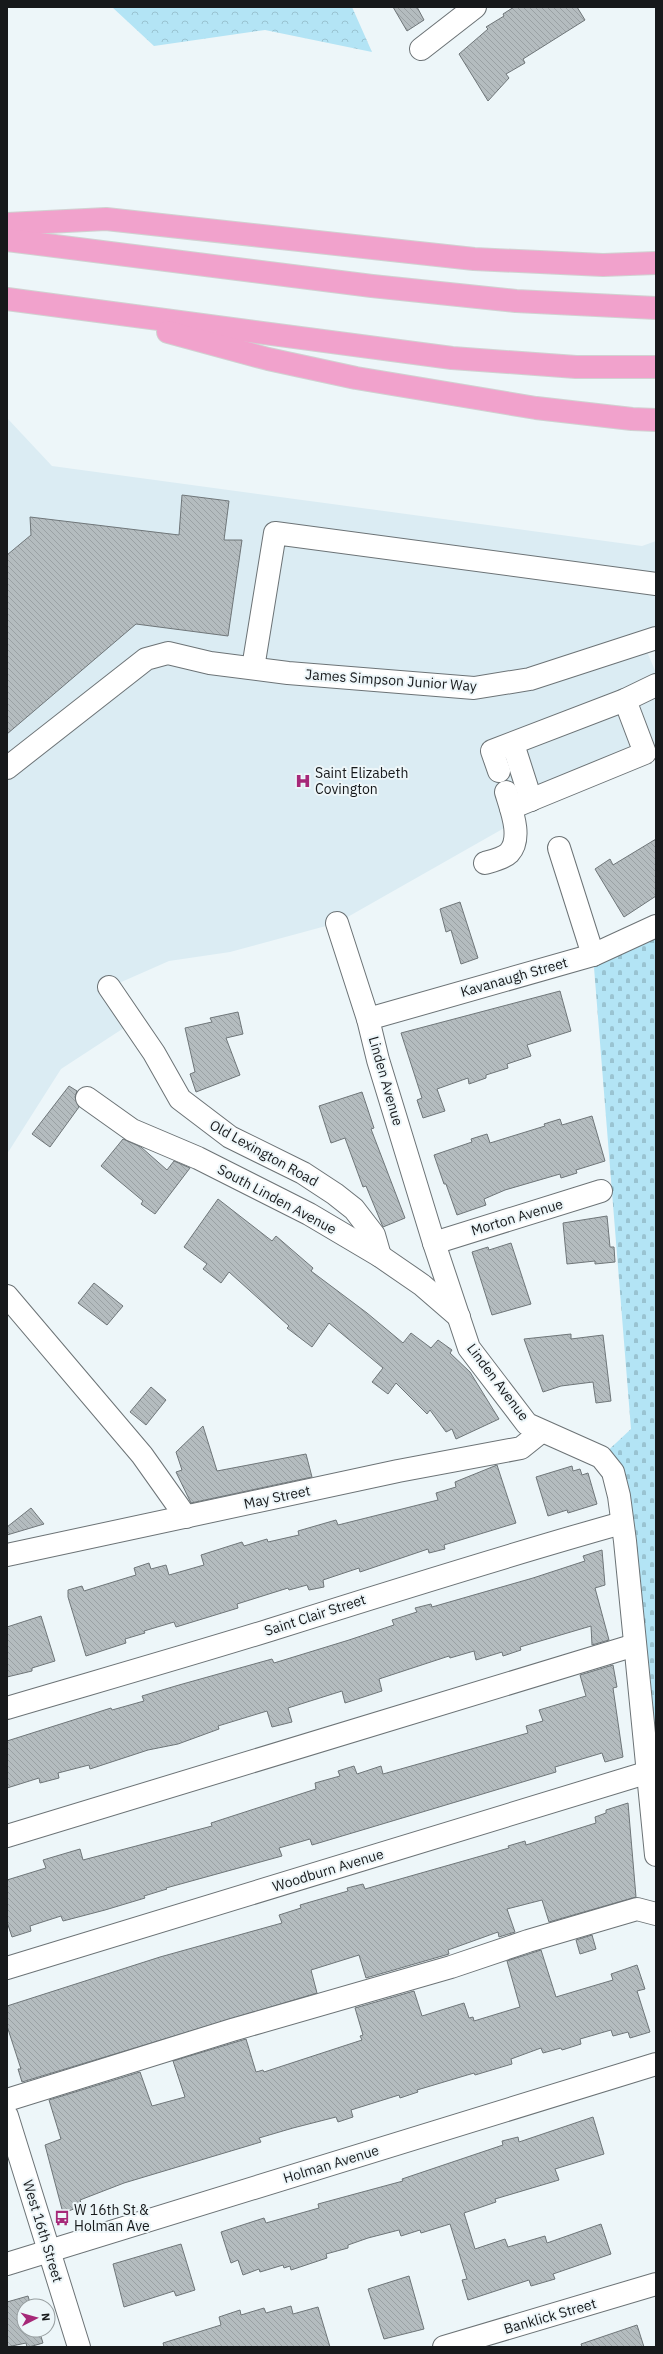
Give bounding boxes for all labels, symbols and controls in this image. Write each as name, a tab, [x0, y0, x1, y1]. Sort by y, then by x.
street label: James Simpson Junior Way	[305, 665, 477, 695]
place label: Saint Elizabeth Covington	[315, 764, 408, 798]
hospital icon: Saint Elizabeth Covington	[294, 772, 312, 790]
street label: Kavanaugh Street	[458, 953, 570, 1001]
street label: Linden Avenue	[365, 1034, 407, 1128]
street label: Old Lexington Road	[206, 1116, 322, 1190]
street label: South Linden Avenue	[214, 1160, 340, 1238]
street label: Morton Avenue	[469, 1194, 565, 1240]
street label: Linden Avenue	[463, 1340, 533, 1425]
street label: May Street	[242, 1481, 312, 1513]
street label: Saint Clair Street	[262, 1590, 368, 1640]
street label: Woodburn Avenue	[270, 1844, 386, 1895]
street label: Holman Avenue	[281, 2141, 381, 2187]
street label: West 16th Street	[19, 2178, 67, 2285]
place label: W 16th St & Holman Ave	[74, 2201, 150, 2235]
bus stop icon: W 16th St & Holman Ave	[53, 2209, 71, 2227]
street label: Banklick Street	[502, 2294, 598, 2338]
north arrow	[16, 2298, 56, 2338]
text: N	[39, 2312, 53, 2322]

